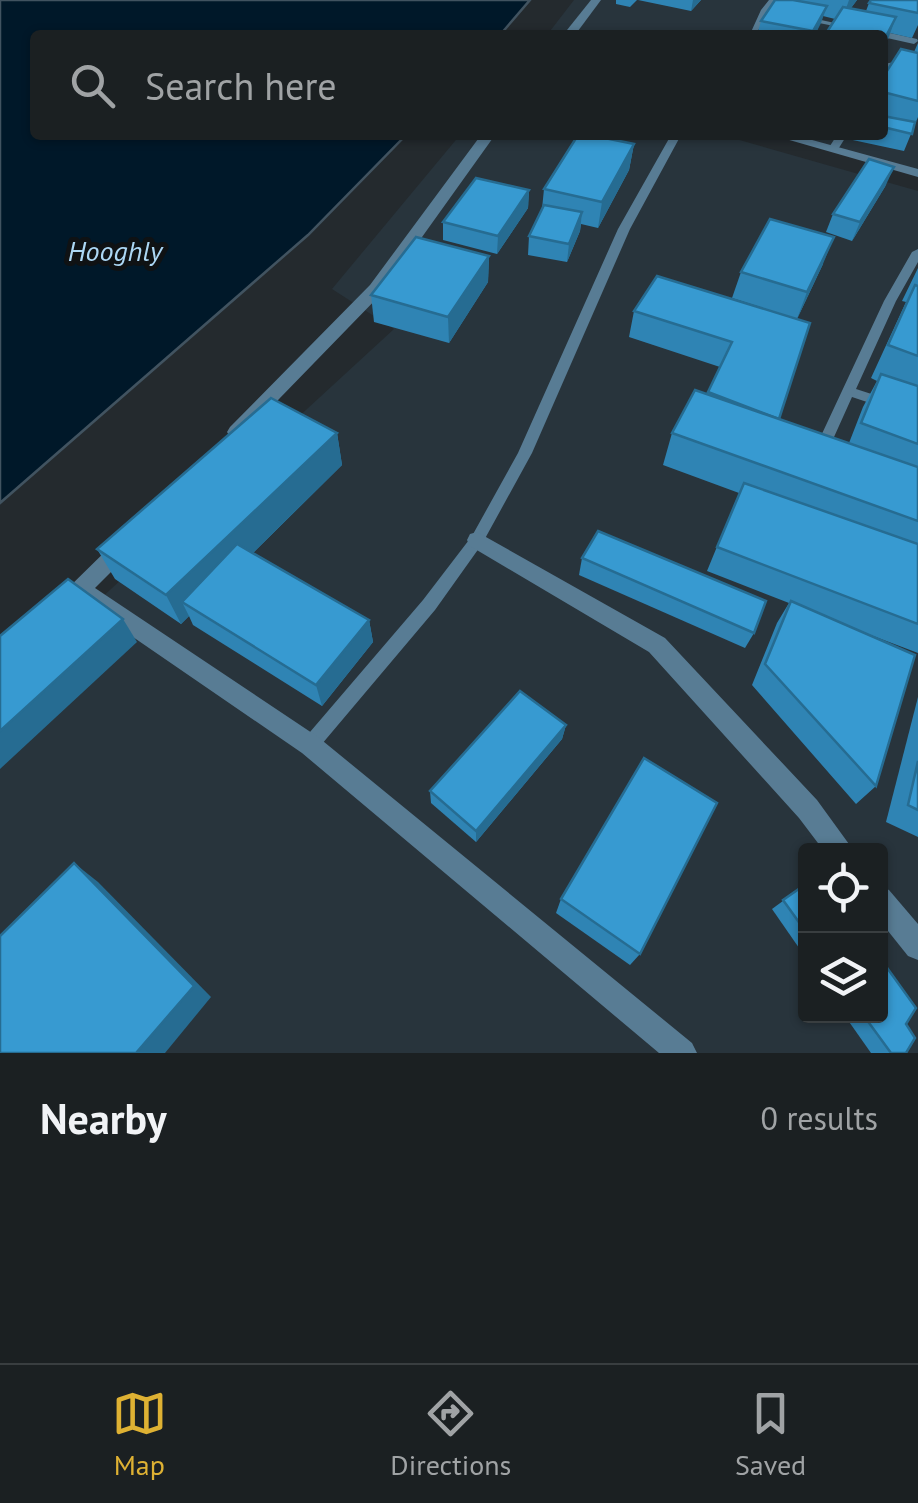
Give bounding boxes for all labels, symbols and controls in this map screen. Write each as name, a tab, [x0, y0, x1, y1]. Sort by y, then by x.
search box	[30, 30, 888, 140]
icon: search	[65, 58, 120, 113]
text: Search here	[145, 61, 337, 110]
water label: Hooghly	[68, 232, 164, 269]
map controls	[798, 843, 888, 1023]
button: locate	[798, 843, 888, 933]
button: layers	[798, 933, 888, 1023]
text: Nearby	[40, 1091, 167, 1146]
text: 0 results	[760, 1097, 878, 1139]
tab: Map	[112, 1386, 167, 1483]
tab: Directions	[390, 1386, 511, 1483]
tab: Saved	[735, 1386, 806, 1483]

